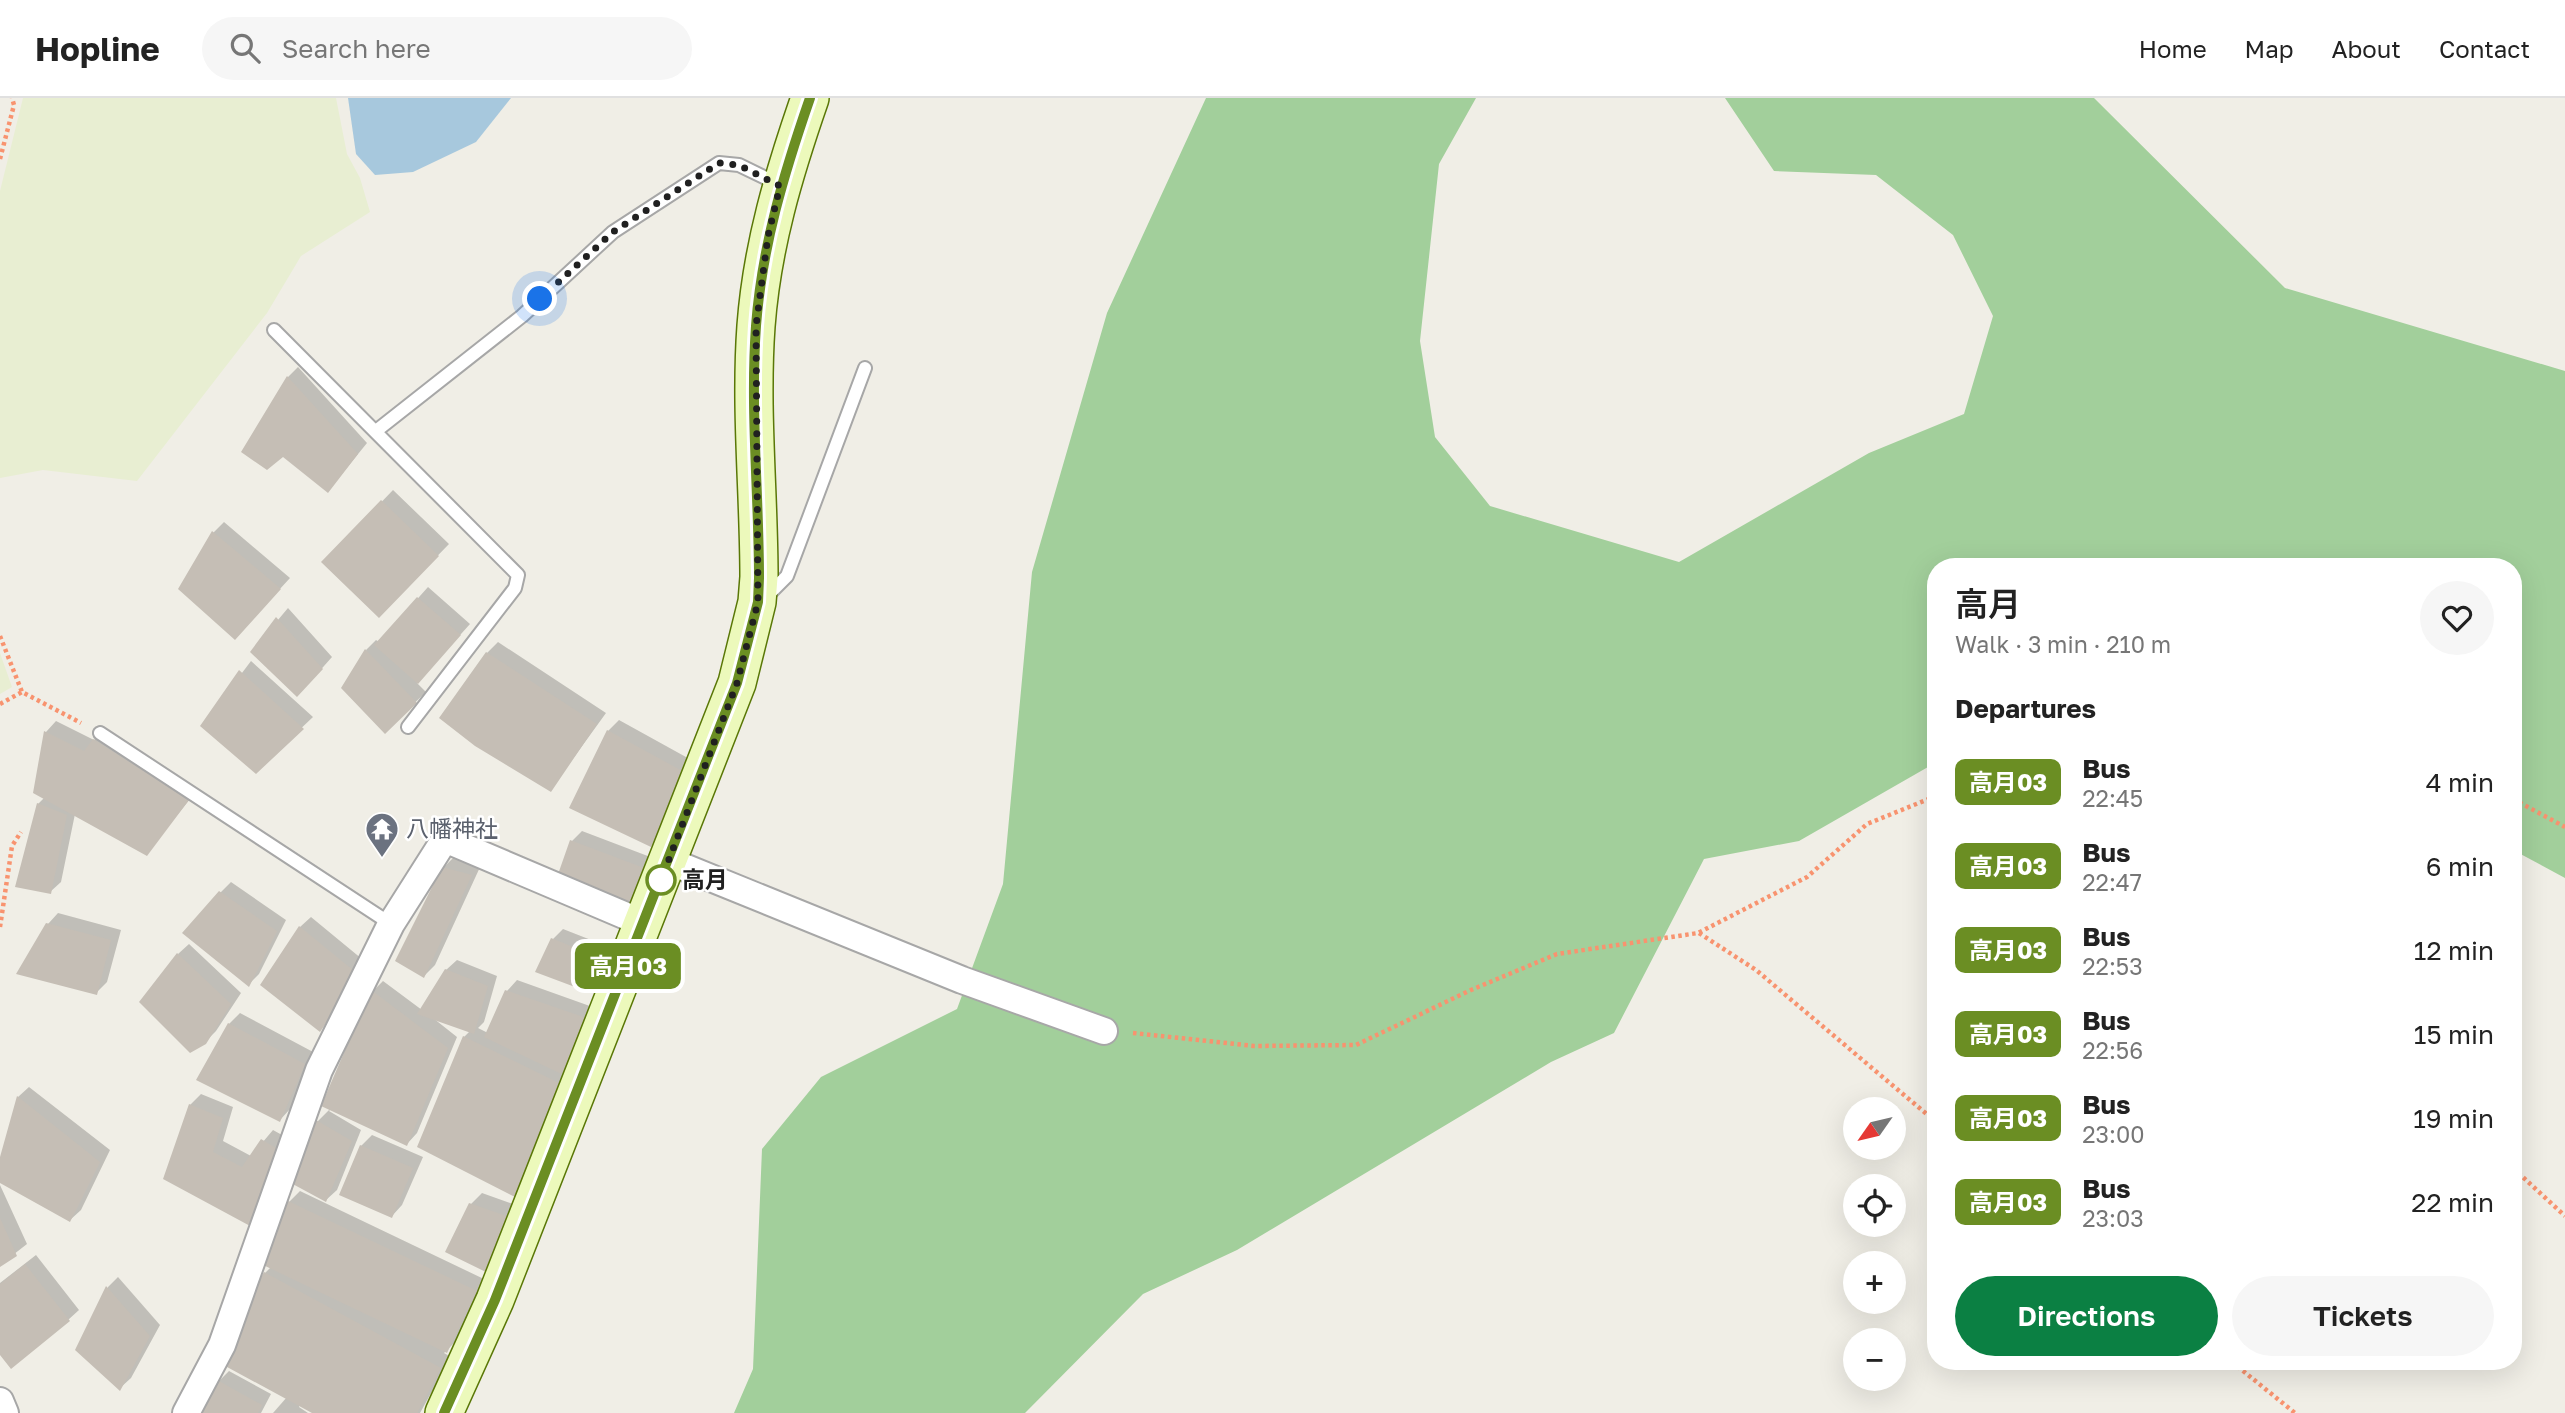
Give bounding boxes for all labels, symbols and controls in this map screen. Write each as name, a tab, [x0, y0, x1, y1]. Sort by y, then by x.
search box	[202, 17, 692, 80]
text: Hopline	[35, 29, 160, 68]
icon: search	[226, 29, 264, 67]
text: Search here	[282, 33, 431, 64]
text: Home	[2139, 34, 2207, 63]
text: Map	[2245, 34, 2294, 63]
text: About	[2332, 34, 2401, 63]
text: Contact	[2439, 34, 2530, 63]
your location	[522, 281, 557, 316]
button: heart	[2420, 581, 2494, 655]
text: 高月	[1955, 584, 2021, 623]
text: Walk · 3 min · 210 m	[1955, 630, 2171, 658]
text: Departures	[1955, 693, 2096, 724]
text: Bus	[2082, 753, 2131, 784]
text: 高月03	[1969, 767, 2047, 796]
text: 4 min	[2426, 767, 2494, 798]
text: 22:45	[2082, 784, 2143, 812]
temple icon: 八幡神社	[363, 810, 401, 859]
place label: 八幡神社	[406, 814, 498, 842]
text: Bus	[2082, 837, 2131, 868]
text: 高月03	[1969, 851, 2047, 880]
text: 6 min	[2426, 851, 2494, 882]
marker: 高月	[646, 865, 676, 895]
place label: 高月	[682, 865, 728, 893]
text: 22:47	[2082, 868, 2142, 896]
text: Bus	[2082, 921, 2131, 952]
text: 高月03	[1969, 935, 2047, 964]
text: 12 min	[2414, 935, 2494, 966]
line badge: 高月03	[579, 943, 677, 989]
text: 高月03	[589, 951, 667, 980]
text: 22:53	[2082, 952, 2143, 980]
text: Bus	[2082, 1005, 2131, 1036]
text: 高月03	[1969, 1019, 2047, 1048]
text: 15 min	[2414, 1019, 2494, 1050]
text: 22:56	[2082, 1036, 2143, 1064]
text: Bus	[2082, 1089, 2131, 1120]
north arrow	[1843, 1097, 1906, 1160]
map controls	[1843, 1097, 1906, 1391]
text: 高月03	[1969, 1103, 2047, 1132]
text: 19 min	[2413, 1103, 2494, 1134]
text: 23:00	[2082, 1120, 2144, 1148]
text: Bus	[2082, 1173, 2131, 1204]
button: locate	[1843, 1174, 1906, 1237]
text: 高月03	[1969, 1187, 2047, 1216]
text: 22 min	[2411, 1187, 2494, 1218]
text: 23:03	[2082, 1204, 2144, 1232]
button: +	[1843, 1251, 1906, 1314]
button: Directions	[1955, 1276, 2218, 1356]
button: Tickets	[2232, 1276, 2494, 1356]
button: −	[1843, 1328, 1906, 1391]

